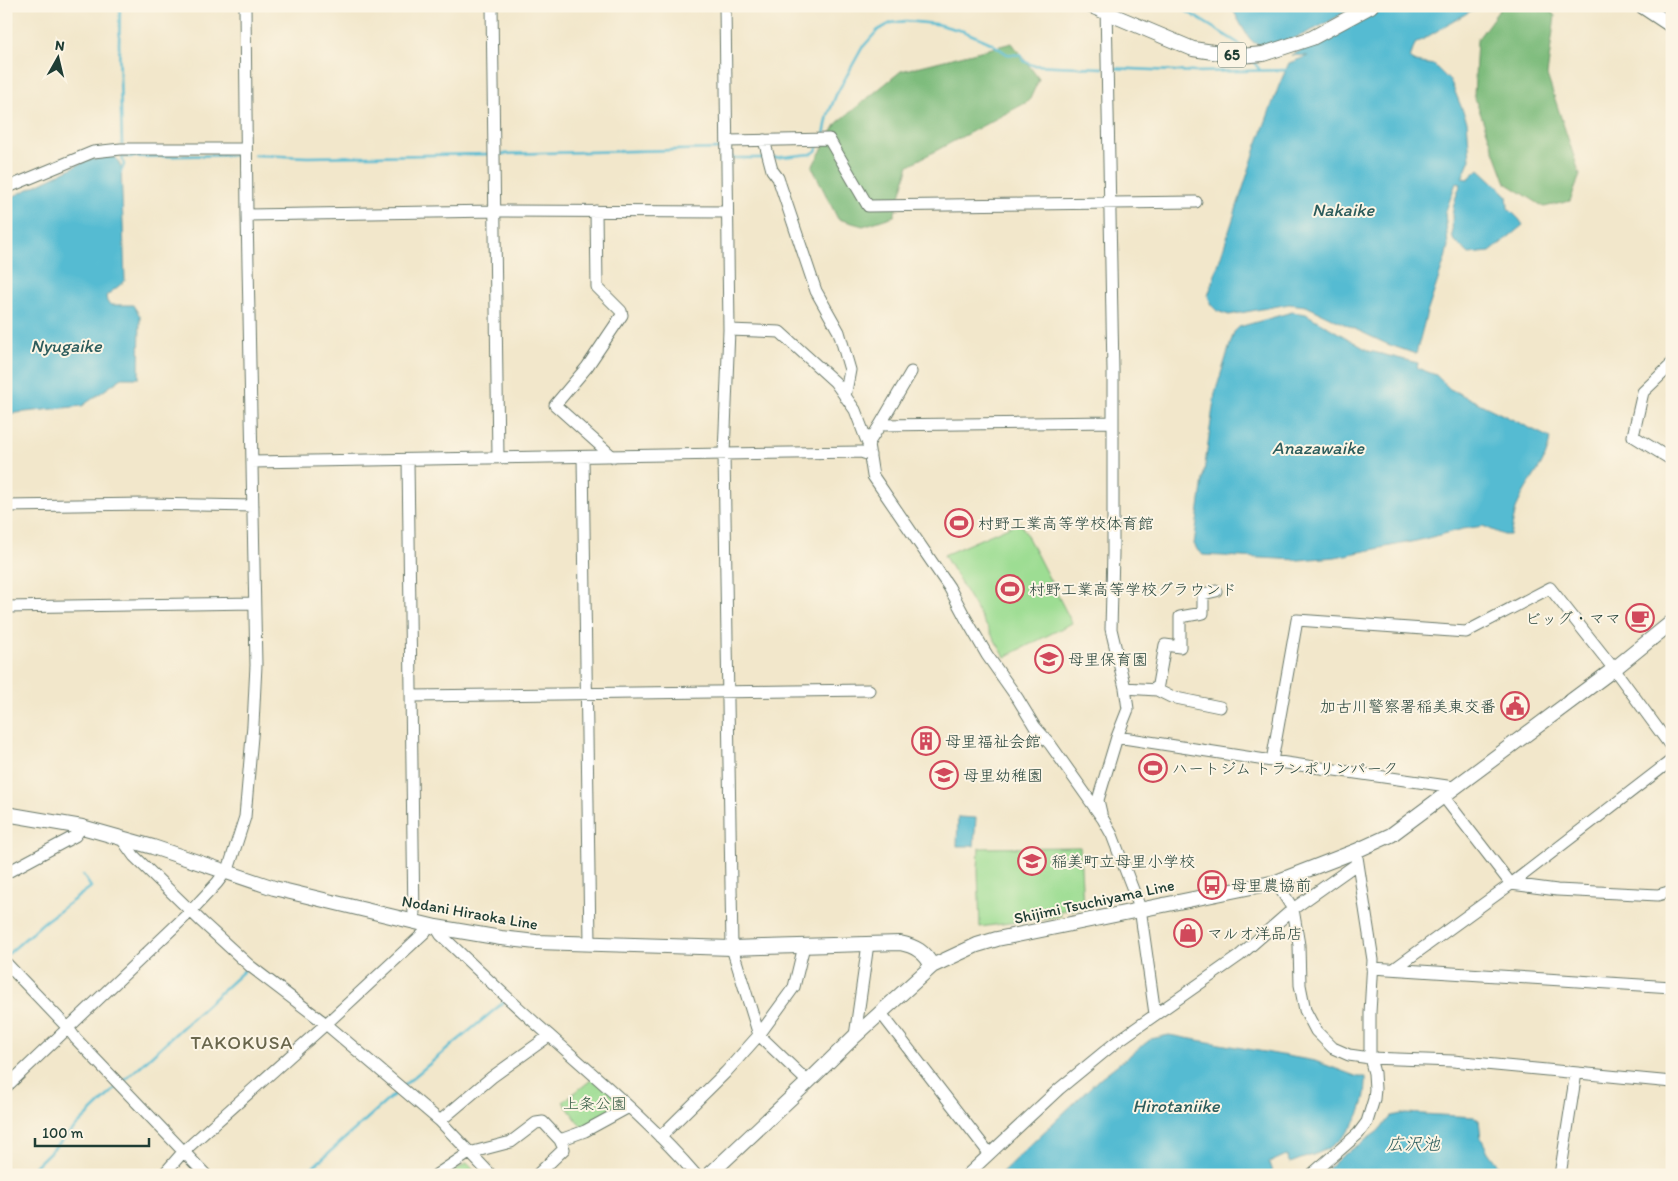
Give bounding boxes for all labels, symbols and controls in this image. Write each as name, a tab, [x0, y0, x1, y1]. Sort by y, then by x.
north arrow	[32, 32, 82, 82]
text: N	[54, 37, 66, 55]
road number: 65	[1218, 42, 1246, 68]
water label: Nakaike	[1312, 199, 1375, 221]
water label: Nyugaike	[30, 335, 103, 357]
water label: Anazawaike	[1272, 437, 1366, 459]
sports icon: 村野工業高等学校体育館	[944, 508, 974, 538]
place label: 村野工業高等学校体育館	[978, 514, 1154, 533]
sports icon: 村野工業高等学校グラウンド	[995, 574, 1025, 604]
place label: 村野工業高等学校グラウンド	[1029, 580, 1237, 599]
cafe icon: ビッグ・ママ	[1625, 603, 1655, 633]
place label: ビッグ・ママ	[1525, 609, 1621, 628]
school or university icon: 母里保育園	[1034, 644, 1064, 674]
place label: 母里保育園	[1068, 650, 1148, 669]
public building icon: 加古川警察署稲美東交番	[1500, 691, 1530, 721]
place label: 加古川警察署稲美東交番	[1320, 697, 1496, 716]
building icon: 母里福祉会館	[911, 726, 941, 756]
place label: 母里福祉会館	[945, 732, 1041, 751]
sports icon: ハートジム トランポリンパーク	[1138, 753, 1168, 783]
place label: ハートジム トランポリンパーク	[1172, 759, 1398, 778]
school or university icon: 母里幼稚園	[929, 760, 959, 790]
place label: 母里幼稚園	[963, 766, 1043, 785]
school or university icon: 稲美町立母里小学校	[1017, 846, 1047, 876]
place label: 稲美町立母里小学校	[1051, 852, 1195, 871]
bus stop icon: 母里農協前	[1197, 870, 1227, 900]
street label: Shijimi Tsuchiyama Line	[1012, 875, 1176, 928]
place label: 母里農協前	[1231, 876, 1311, 895]
street label: Nodani Hiraoka Line	[400, 891, 540, 934]
shop icon: マルオ洋品店	[1173, 918, 1203, 948]
place label: マルオ洋品店	[1207, 924, 1303, 943]
district label: TAKOKUSA	[191, 1031, 293, 1054]
park label: 上条公園	[563, 1094, 627, 1113]
water label: Hirotaniike	[1133, 1095, 1221, 1117]
scale bar	[35, 1116, 149, 1148]
text: 100 m	[42, 1124, 84, 1142]
water label: 広沢池	[1386, 1133, 1441, 1155]

